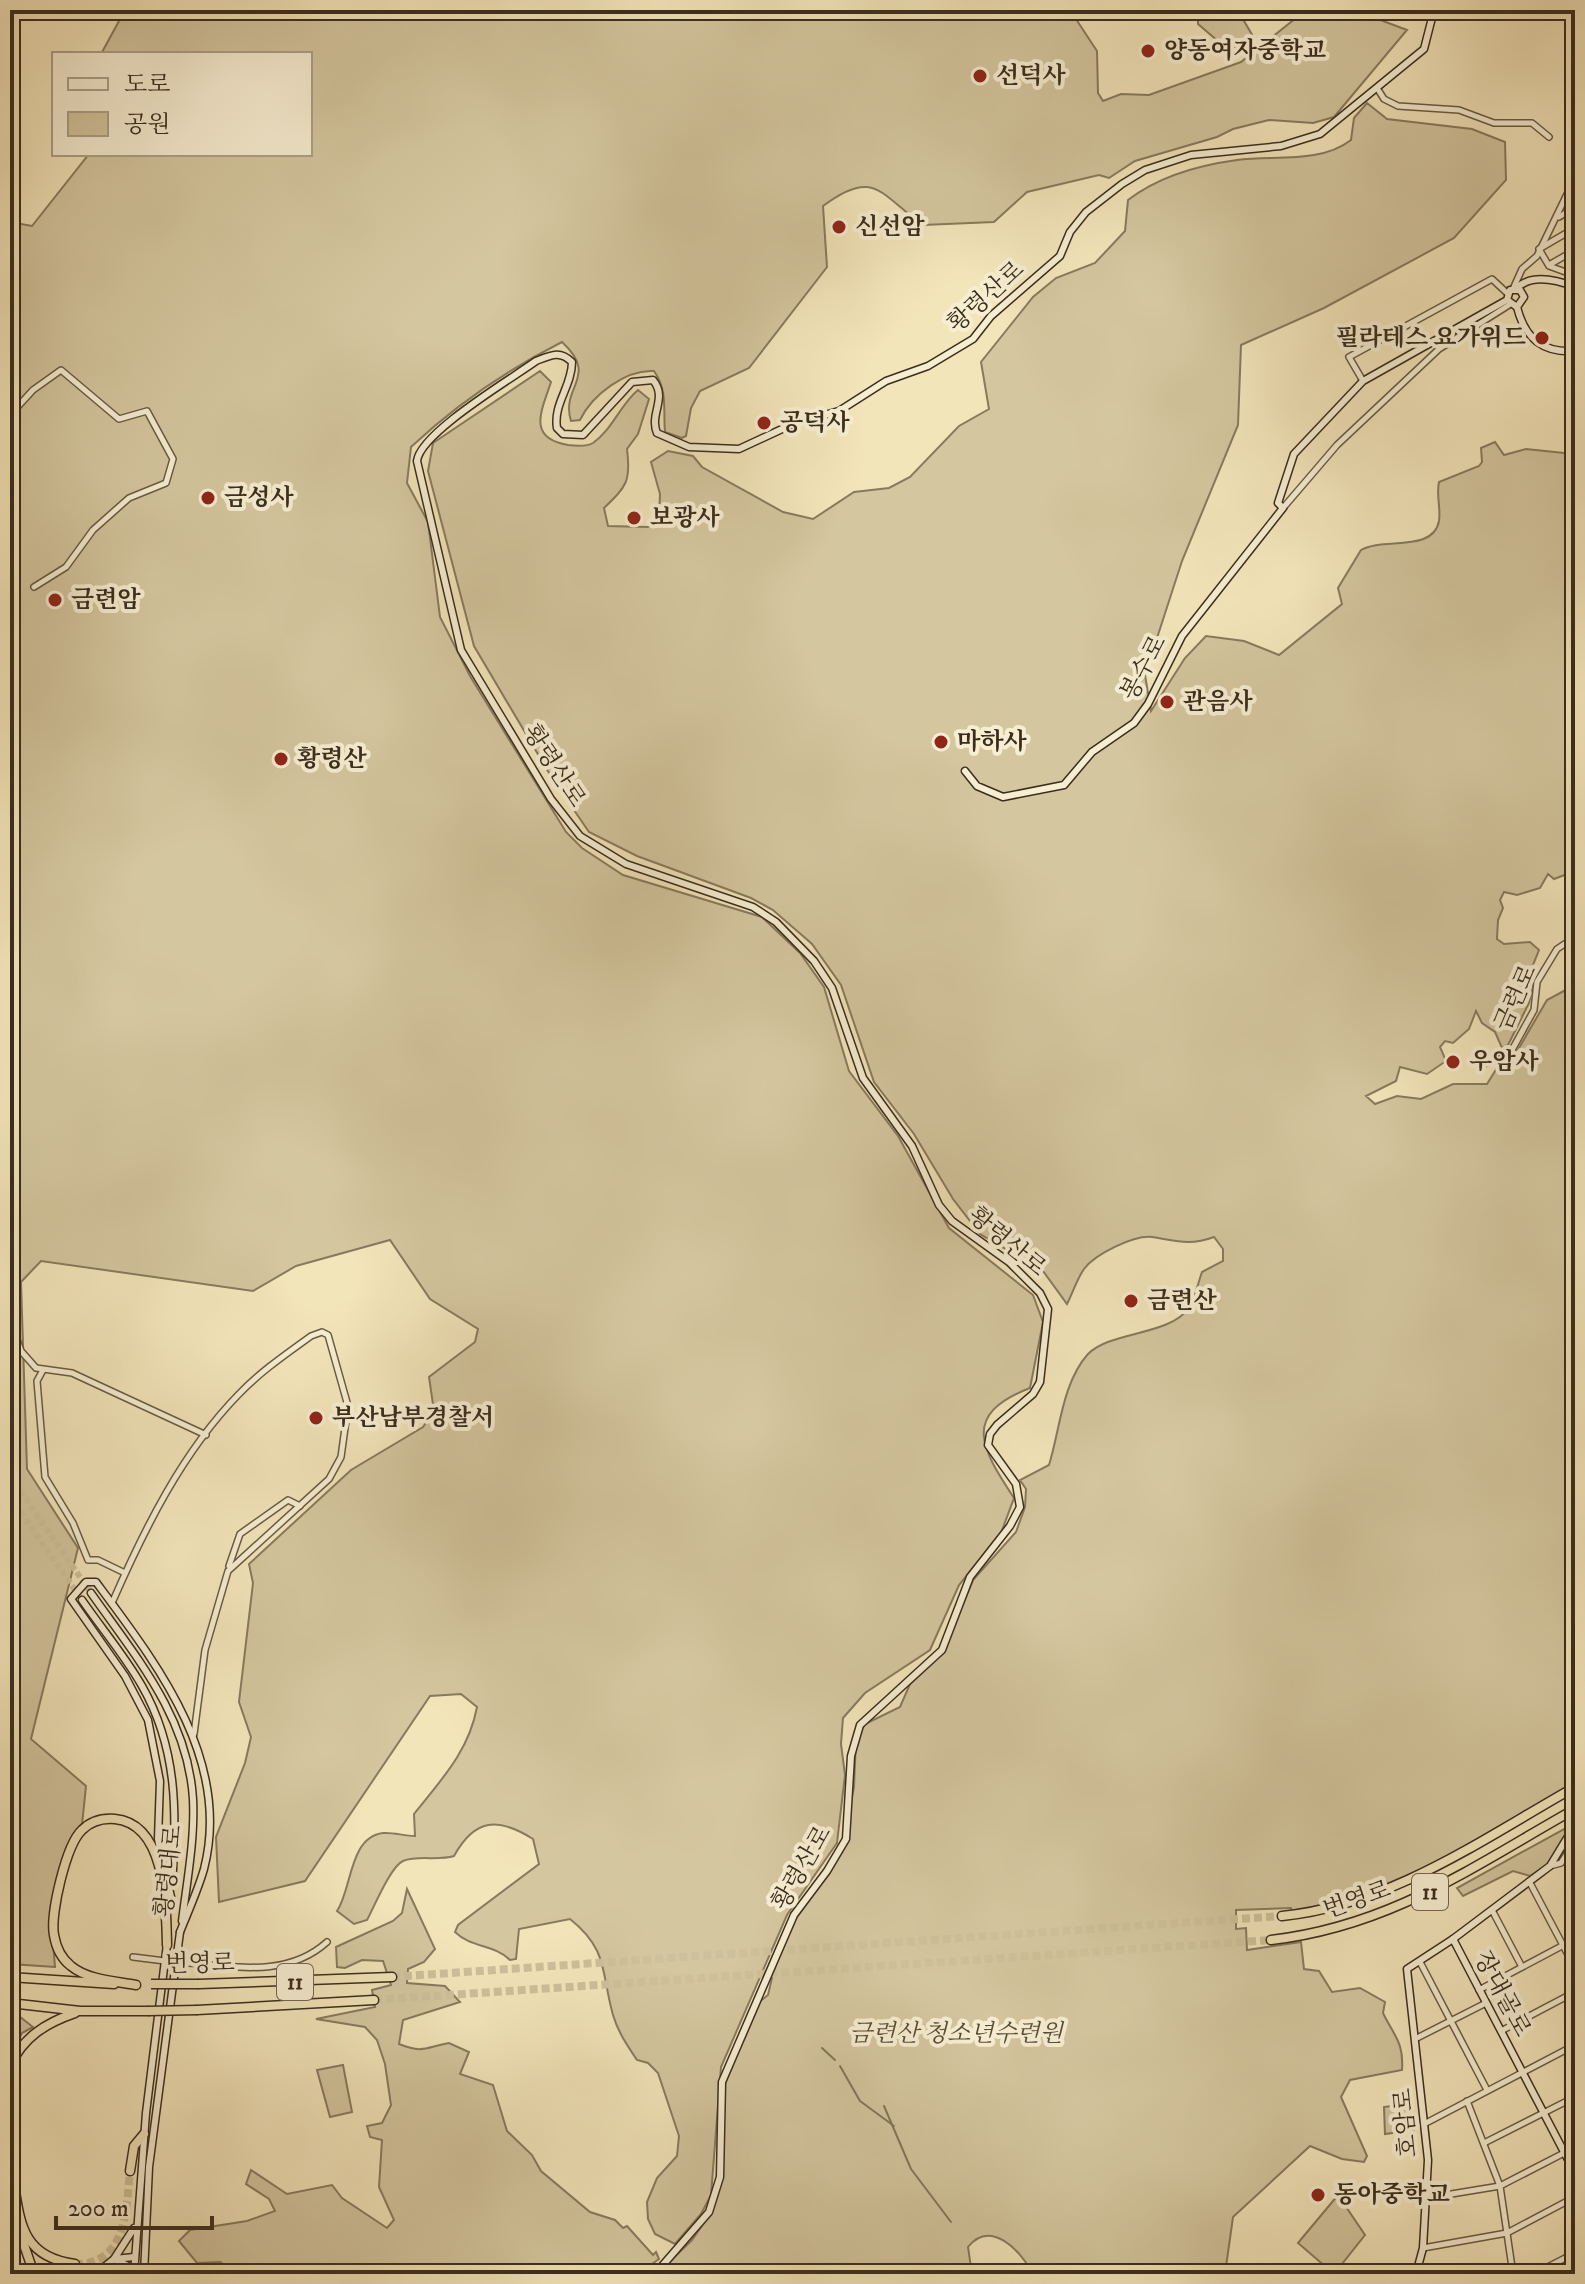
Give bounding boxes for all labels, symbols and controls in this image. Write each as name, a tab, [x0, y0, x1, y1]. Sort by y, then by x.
place label: 양동여자중학교	[1164, 36, 1326, 66]
marker: 양동여자중학교	[1139, 42, 1157, 60]
legend	[52, 52, 312, 156]
place label: 선덕사	[996, 61, 1066, 91]
marker: 선덕사	[971, 67, 989, 85]
text: 도로	[124, 70, 170, 100]
text: 공원	[124, 110, 170, 140]
place label: 신선암	[855, 212, 925, 242]
marker: 신선암	[830, 218, 848, 236]
street label: 황령산로	[941, 255, 1031, 339]
place label: 필라테스 요가위드	[1335, 323, 1526, 353]
marker: 필라테스 요가위드	[1533, 329, 1551, 347]
place label: 공덕사	[780, 408, 850, 438]
marker: 공덕사	[755, 414, 773, 432]
place label: 금성사	[224, 483, 294, 513]
marker: 금성사	[199, 489, 217, 507]
place label: 보광사	[650, 503, 720, 533]
marker: 보광사	[625, 509, 643, 527]
place label: 금련암	[71, 585, 141, 615]
marker: 금련암	[46, 591, 64, 609]
street label: 봉수로	[1114, 630, 1174, 706]
place label: 관음사	[1183, 687, 1253, 717]
marker: 관음사	[1158, 693, 1176, 711]
street label: 황령산로	[516, 719, 592, 813]
place label: 마하사	[957, 727, 1027, 757]
marker: 마하사	[932, 733, 950, 751]
place label: 황령산	[297, 744, 367, 774]
marker: 황령산	[272, 750, 290, 768]
street label: 금련로	[1488, 960, 1544, 1036]
place label: 우암사	[1469, 1047, 1539, 1077]
marker: 우암사	[1444, 1053, 1462, 1071]
street label: 황령산로	[962, 1201, 1052, 1283]
place label: 금련산	[1147, 1286, 1217, 1316]
marker: 금련산	[1122, 1292, 1140, 1310]
place label: 부산남부경찰서	[332, 1403, 494, 1433]
marker: 부산남부경찰서	[307, 1409, 325, 1427]
street label: 황령산로	[766, 1820, 838, 1916]
street label: 황령대로	[149, 1823, 189, 1919]
street label: 번영로	[1319, 1874, 1395, 1926]
road number: 11	[1412, 1874, 1448, 1910]
street label: 장대골로	[1467, 1946, 1537, 2042]
street label: 번영로	[165, 1948, 235, 1980]
road number: 11	[277, 1964, 313, 2000]
park label: 금련산 청소년수련원	[849, 2019, 1065, 2049]
street label: 호암로	[1388, 2087, 1424, 2159]
scale bar	[56, 2180, 212, 2230]
place label: 동아중학교	[1334, 2180, 1450, 2210]
marker: 동아중학교	[1309, 2186, 1327, 2204]
text: 200 m	[68, 2194, 129, 2224]

